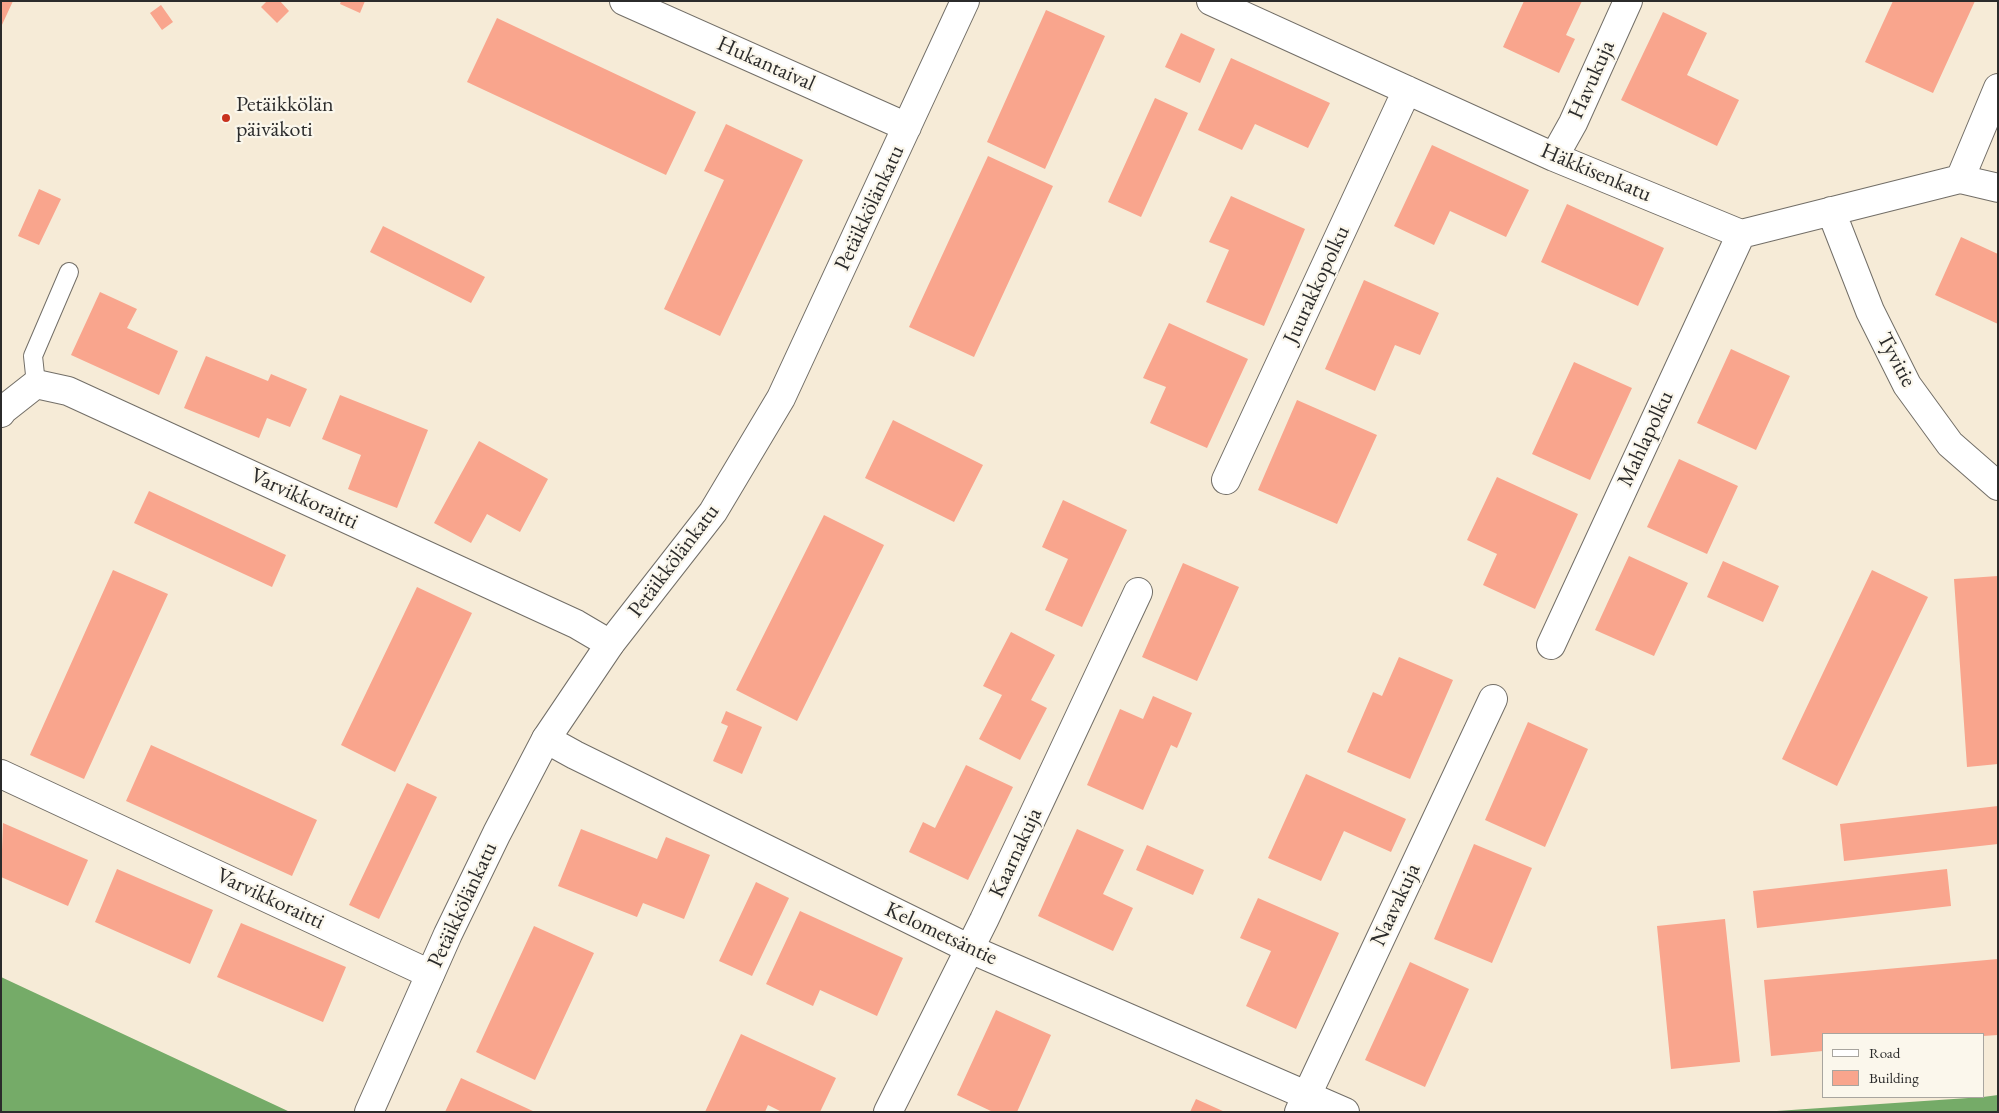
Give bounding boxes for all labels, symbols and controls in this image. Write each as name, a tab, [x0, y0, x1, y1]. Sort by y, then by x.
street label: Hukantaival	[713, 31, 819, 97]
street label: Havukuja	[1563, 37, 1621, 123]
place label: Petäikkölän päiväkoti	[236, 92, 334, 144]
marker: Petäikkölän päiväkoti	[220, 112, 232, 124]
street label: Häkkisenkatu	[1537, 138, 1655, 208]
street label: Petäikkölänkatu	[829, 141, 911, 275]
street label: Juurakkopolku	[1278, 222, 1356, 348]
street label: Tyvitie	[1871, 328, 1921, 392]
street label: Mahlapolku	[1612, 387, 1680, 491]
street label: Varvikkoraitti	[246, 463, 362, 535]
street label: Petäikkölänkatu	[623, 499, 725, 623]
street label: Kaarnakuja	[984, 804, 1048, 902]
street label: Petäikkölänkatu	[422, 838, 504, 972]
street label: Naavakuja	[1365, 859, 1427, 951]
street label: Varvikkoraitti	[212, 863, 328, 935]
street label: Kelometsäntie	[881, 897, 1001, 971]
legend	[1822, 1033, 1984, 1098]
text: Road	[1869, 1043, 1900, 1062]
text: Building	[1869, 1068, 1919, 1087]

